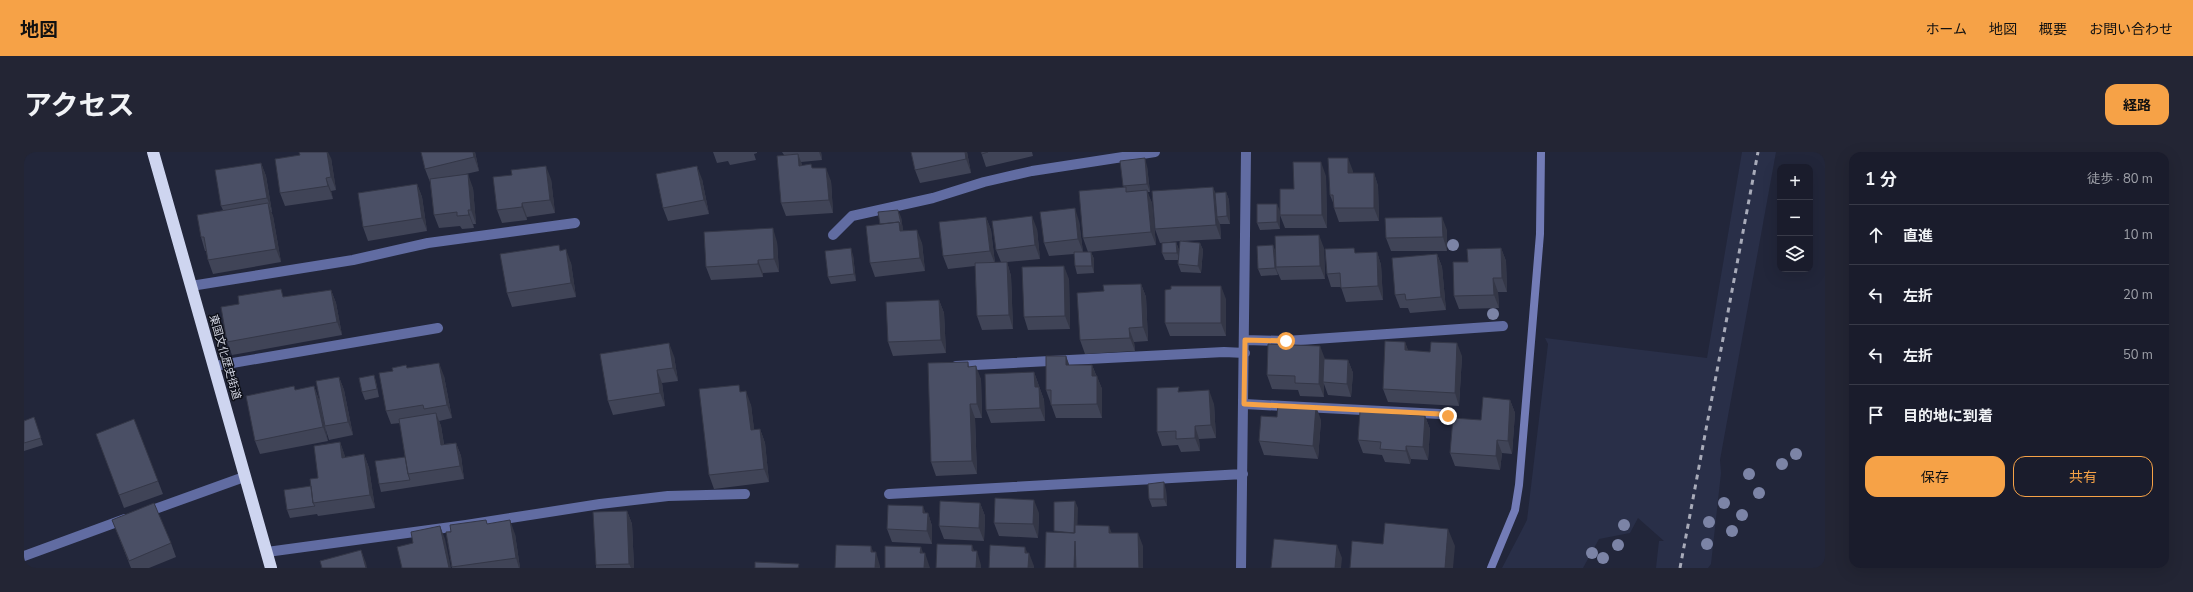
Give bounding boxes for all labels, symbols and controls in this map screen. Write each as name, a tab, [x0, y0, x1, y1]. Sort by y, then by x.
text: 地図	[20, 17, 58, 43]
text: ホーム	[1925, 20, 1967, 39]
text: 地図	[1989, 20, 2017, 39]
text: 概要	[2039, 20, 2067, 39]
text: お問い合わせ	[2089, 20, 2173, 39]
button: 経路	[2105, 84, 2169, 125]
text: アクセス	[24, 87, 135, 125]
map controls	[1777, 164, 1813, 272]
button: +	[1777, 164, 1813, 200]
text: 1 分	[1865, 168, 1897, 191]
text: 徒歩 · 80 m	[2087, 170, 2153, 188]
button: −	[1777, 200, 1813, 236]
icon: ahead	[1865, 224, 1887, 246]
text: 直進	[1903, 226, 1933, 246]
text: 10 m	[2123, 226, 2153, 244]
button: layers	[1777, 236, 1813, 272]
icon: left	[1865, 284, 1887, 306]
text: 左折	[1903, 286, 1933, 306]
text: 20 m	[2123, 286, 2153, 304]
street label: 東国文化歴史街道	[206, 313, 244, 401]
route start	[1277, 332, 1295, 350]
icon: left	[1865, 344, 1887, 366]
text: 左折	[1903, 346, 1933, 366]
text: 50 m	[2123, 346, 2153, 364]
icon: arrive	[1865, 404, 1887, 426]
text: 目的地に到着	[1903, 406, 1993, 426]
route end	[1439, 407, 1457, 425]
button: 保存	[1865, 456, 2005, 497]
button: 共有	[2013, 456, 2153, 497]

